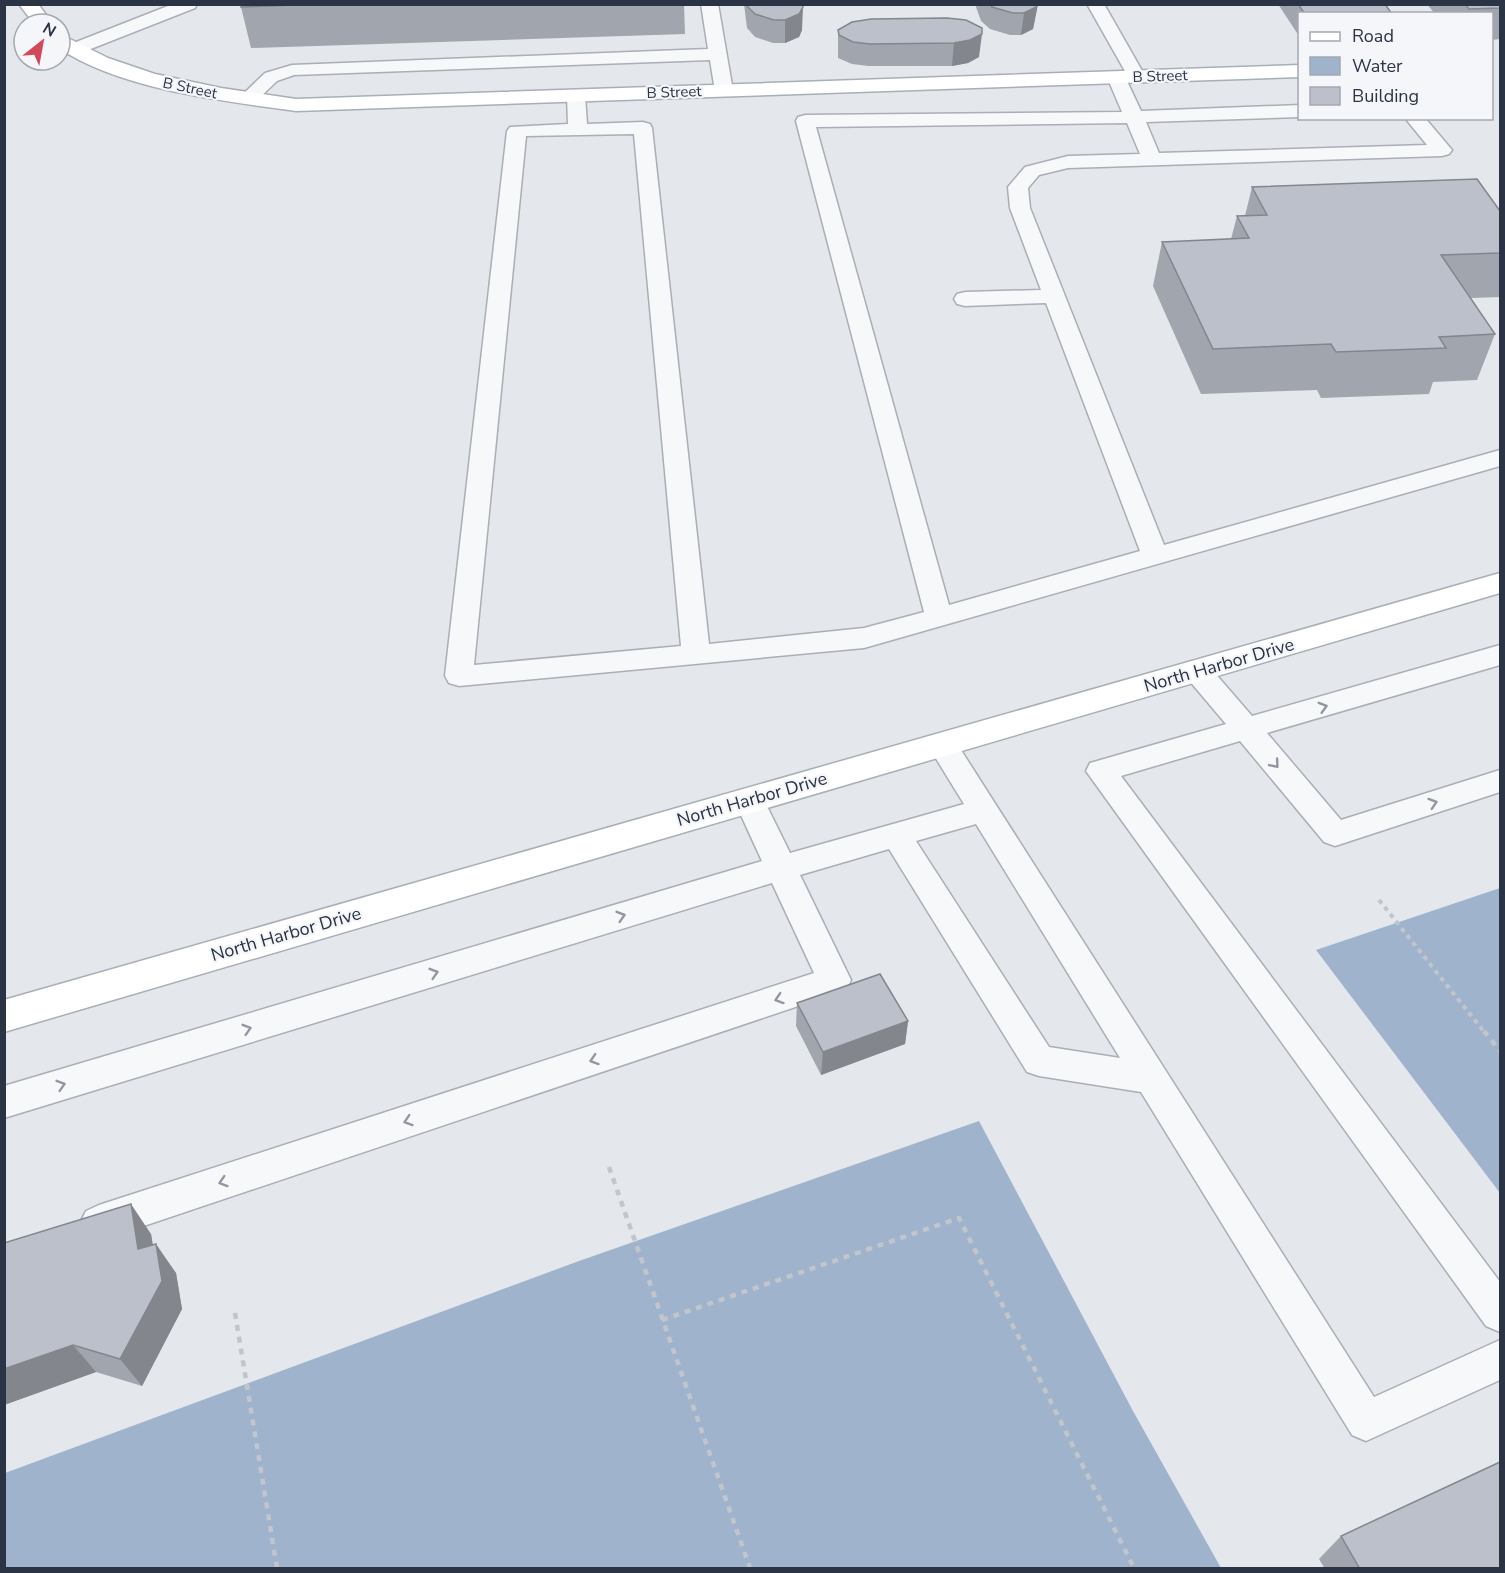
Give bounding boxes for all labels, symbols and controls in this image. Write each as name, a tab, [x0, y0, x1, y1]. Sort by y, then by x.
north arrow	[12, 12, 72, 72]
legend	[1298, 12, 1493, 120]
text: N	[38, 17, 60, 43]
text: Road	[1352, 24, 1394, 48]
text: Water	[1352, 54, 1403, 78]
street label: B Street	[1132, 65, 1189, 87]
street label: B Street	[161, 73, 220, 104]
street label: B Street	[646, 81, 703, 103]
text: Building	[1352, 84, 1419, 108]
street label: North Harbor Drive	[1141, 632, 1297, 698]
one-way arrow	[1317, 702, 1328, 714]
one-way arrow	[1268, 757, 1279, 768]
street label: North Harbor Drive	[674, 766, 830, 832]
one-way arrow	[1427, 798, 1438, 810]
street label: North Harbor Drive	[208, 901, 364, 967]
one-way arrow	[615, 911, 625, 923]
one-way arrow	[428, 968, 439, 980]
one-way arrow	[774, 992, 785, 1004]
one-way arrow	[241, 1024, 252, 1036]
one-way arrow	[589, 1053, 600, 1065]
one-way arrow	[55, 1080, 65, 1092]
one-way arrow	[403, 1114, 414, 1126]
one-way arrow	[218, 1175, 229, 1187]

